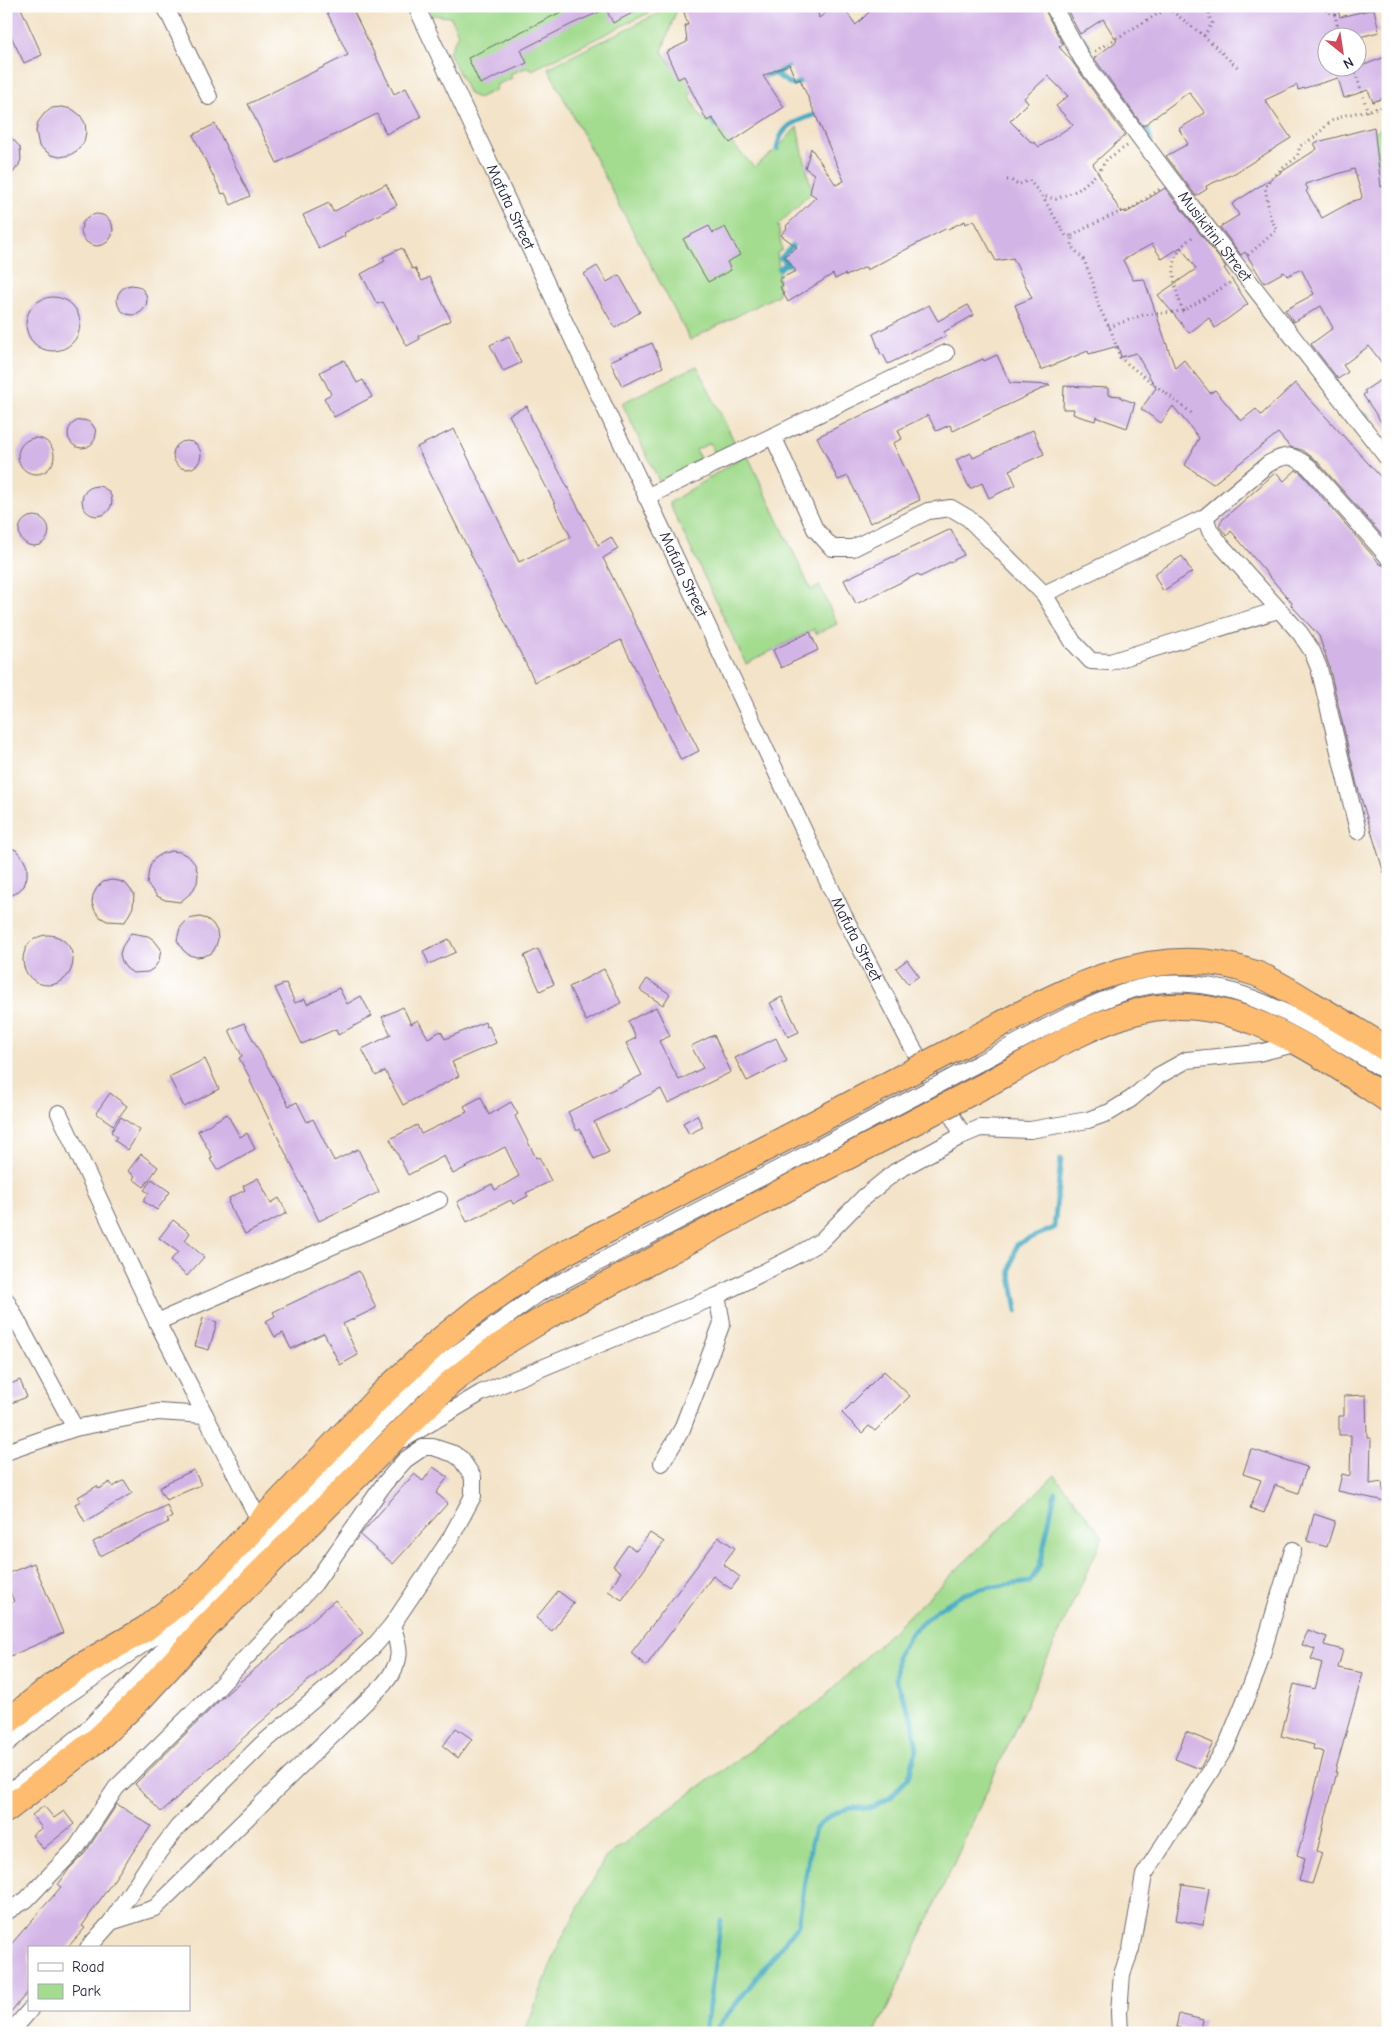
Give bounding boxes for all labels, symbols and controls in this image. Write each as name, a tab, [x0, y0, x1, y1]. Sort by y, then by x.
north arrow	[1316, 28, 1366, 78]
text: N	[1340, 53, 1356, 72]
street label: Mafuta Street	[483, 161, 538, 253]
street label: Musikitini Street	[1174, 188, 1256, 286]
street label: Mafuta Street	[656, 529, 711, 620]
street label: Mafuta Street	[827, 894, 886, 985]
legend	[28, 1946, 190, 2012]
text: Road	[72, 1958, 104, 1976]
text: Park	[72, 1982, 101, 2000]

